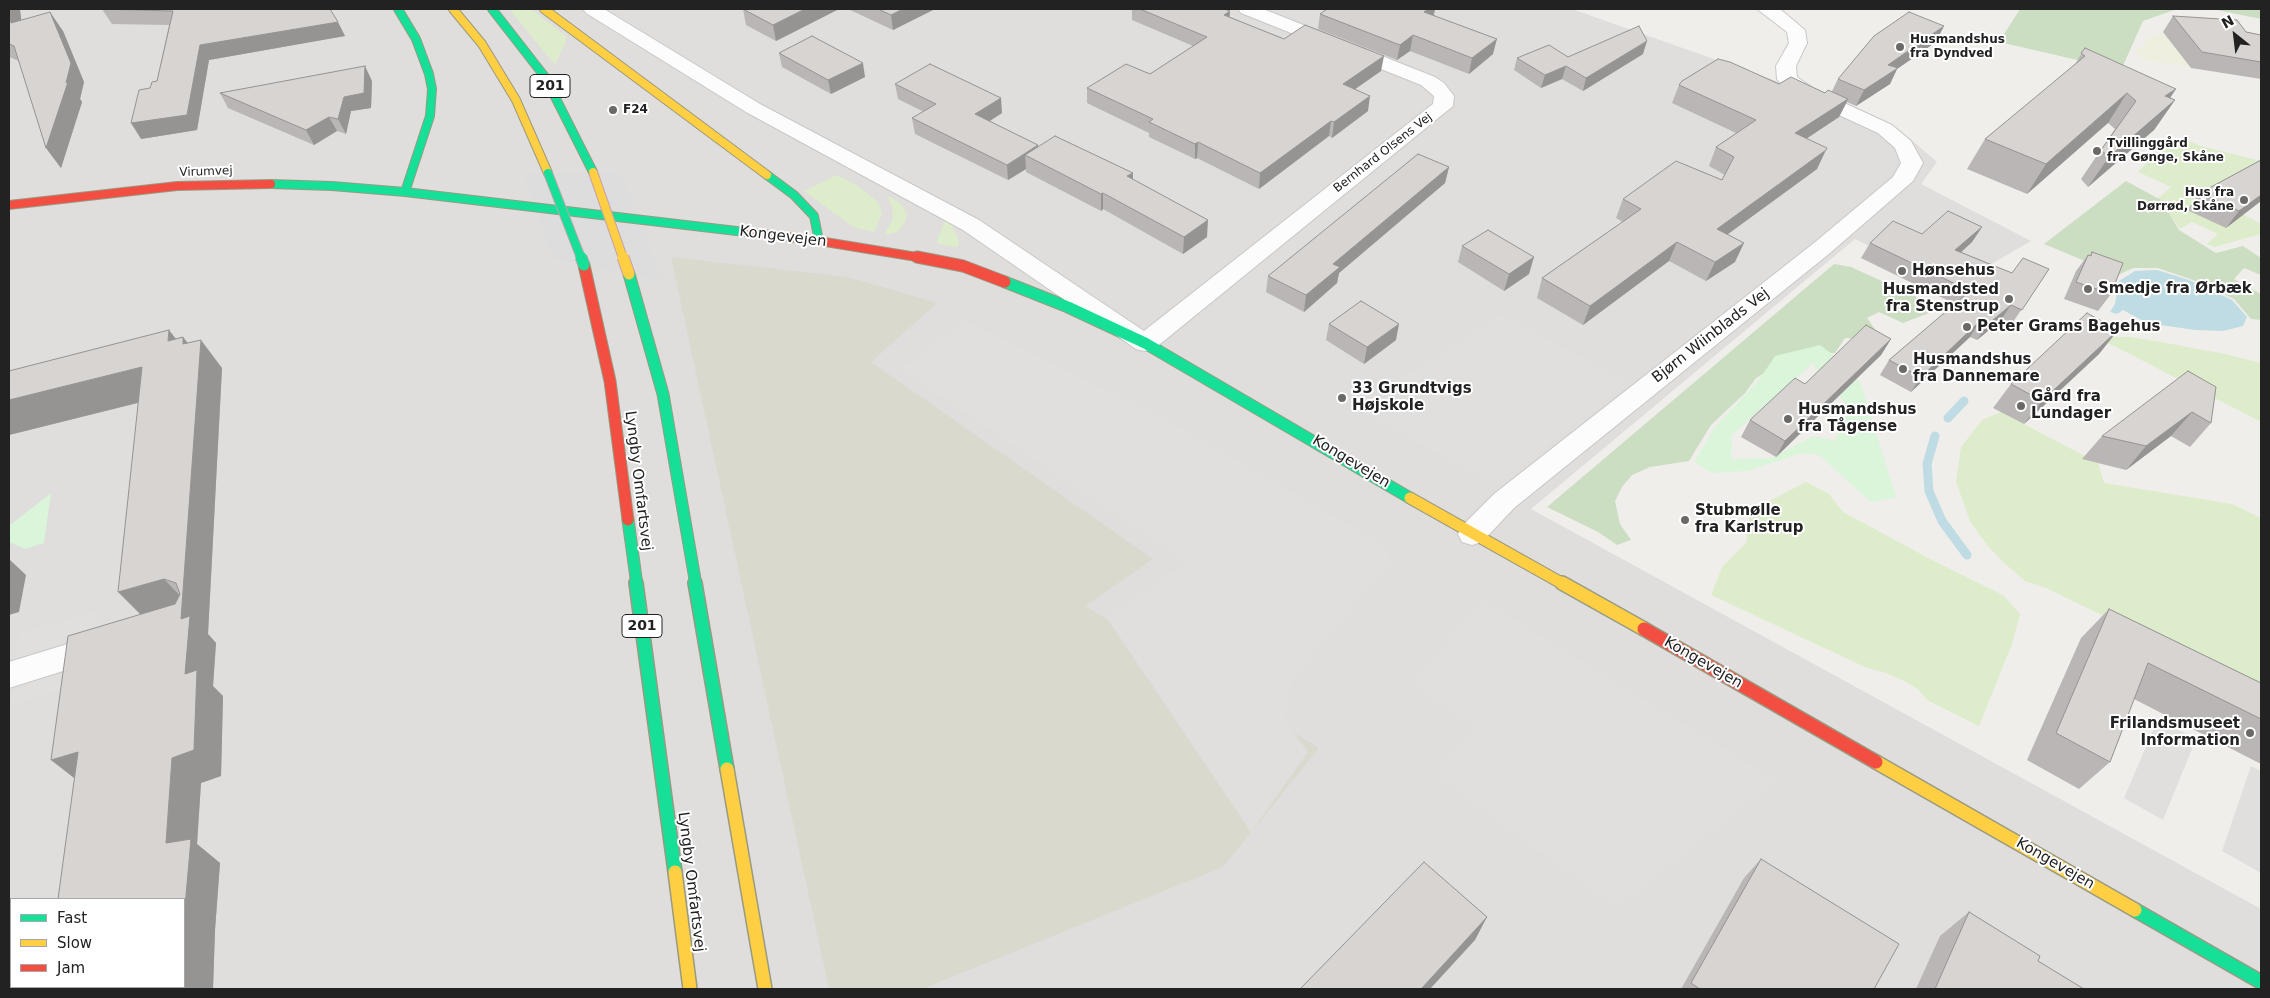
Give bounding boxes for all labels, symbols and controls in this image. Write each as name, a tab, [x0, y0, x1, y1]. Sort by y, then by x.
north arrow	[2210, 10, 2260, 60]
text: N	[2219, 12, 2237, 32]
place label: Husmandshus fra Dyndved	[1910, 33, 2005, 61]
marker: Husmandshus fra Dyndved	[1894, 41, 1906, 53]
road number: 201	[530, 74, 570, 98]
place label: F24	[623, 103, 648, 117]
marker: F24	[607, 104, 619, 116]
street label: Bernhard Olsens Vej	[1331, 110, 1435, 196]
place label: Tvillinggård fra Gønge, Skåne	[2107, 137, 2224, 165]
marker: Tvillinggård fra Gønge, Skåne	[2091, 145, 2103, 157]
street label: Virumvej	[179, 164, 233, 180]
place label: Hus fra Dørrød, Skåne	[2137, 186, 2234, 214]
marker: Hus fra Dørrød, Skåne	[2238, 194, 2250, 206]
street label: Kongevejen	[738, 223, 828, 251]
place label: Hønsehus	[1912, 262, 1995, 280]
marker: Hønsehus	[1896, 265, 1908, 277]
place label: Smedje fra Ørbæk	[2098, 280, 2252, 298]
place label: Husmandsted fra Stenstrup	[1883, 281, 1999, 316]
marker: Smedje fra Ørbæk	[2082, 283, 2094, 295]
street label: Bjørn Wiinblads Vej	[1649, 285, 1773, 387]
marker: Husmandsted fra Stenstrup	[2003, 293, 2015, 305]
place label: Peter Grams Bagehus	[1977, 318, 2160, 336]
marker: Peter Grams Bagehus	[1961, 321, 1973, 333]
place label: Husmandshus fra Dannemare	[1913, 351, 2040, 386]
marker: Husmandshus fra Dannemare	[1897, 363, 1909, 375]
place label: 33 Grundtvigs Højskole	[1352, 380, 1472, 415]
place label: Gård fra Lundager	[2031, 388, 2111, 423]
marker: 33 Grundtvigs Højskole	[1336, 392, 1348, 404]
marker: Gård fra Lundager	[2015, 400, 2027, 412]
place label: Husmandshus fra Tågense	[1798, 401, 1917, 436]
street label: Lyngby Omfartsvej	[620, 410, 656, 552]
marker: Husmandshus fra Tågense	[1782, 413, 1794, 425]
street label: Kongevejen	[1309, 432, 1393, 492]
place label: Stubmølle fra Karlstrup	[1695, 502, 1803, 537]
marker: Stubmølle fra Karlstrup	[1679, 514, 1691, 526]
road number: 201	[622, 614, 662, 638]
street label: Kongevejen	[1661, 633, 1745, 693]
place label: Frilandsmuseet Information	[2110, 715, 2240, 750]
marker: Frilandsmuseet Information	[2244, 727, 2256, 739]
street label: Lyngby Omfartsvej	[673, 811, 709, 953]
street label: Kongevejen	[2013, 834, 2097, 894]
legend	[10, 898, 185, 988]
text: Fast	[57, 909, 87, 927]
text: Slow	[57, 934, 92, 952]
text: Jam	[57, 959, 85, 977]

